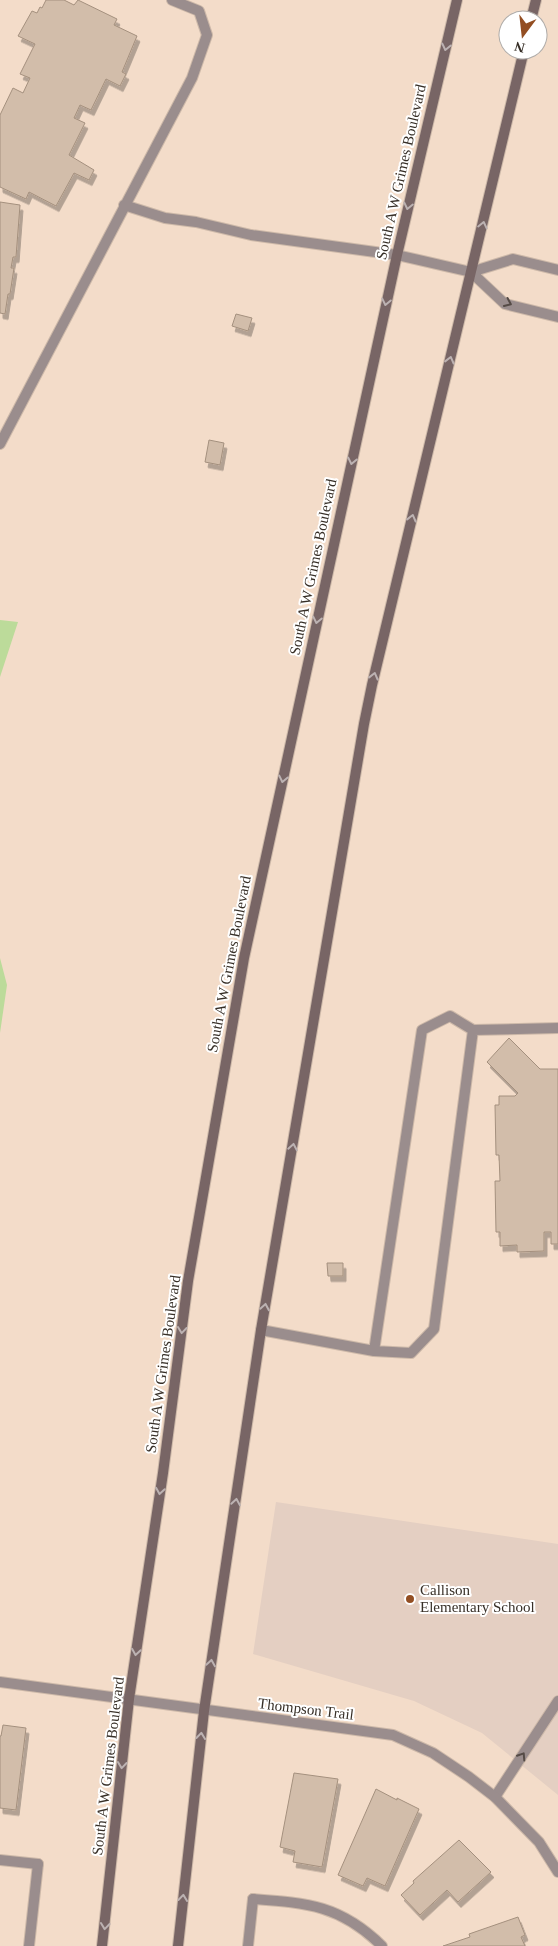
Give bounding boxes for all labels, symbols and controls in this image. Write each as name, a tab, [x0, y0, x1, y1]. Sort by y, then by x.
north arrow	[498, 10, 548, 60]
text: N	[513, 39, 527, 56]
one-way arrow	[441, 43, 452, 52]
street label: South A W Grimes Boulevard	[373, 82, 429, 261]
one-way arrow	[403, 201, 414, 210]
one-way arrow	[477, 220, 488, 229]
one-way arrow	[503, 297, 512, 307]
one-way arrow	[382, 298, 392, 307]
one-way arrow	[444, 355, 455, 364]
one-way arrow	[347, 457, 358, 466]
street label: South A W Grimes Boulevard	[287, 477, 340, 656]
one-way arrow	[406, 513, 417, 522]
one-way arrow	[312, 616, 323, 624]
one-way arrow	[368, 671, 379, 680]
one-way arrow	[278, 774, 289, 783]
street label: South A W Grimes Boulevard	[204, 874, 254, 1054]
one-way arrow	[287, 1142, 297, 1151]
street label: South A W Grimes Boulevard	[143, 1274, 183, 1454]
one-way arrow	[260, 1303, 270, 1311]
one-way arrow	[177, 1326, 188, 1334]
one-way arrow	[156, 1487, 166, 1495]
one-way arrow	[230, 1498, 240, 1507]
place label: Callison Elementary School	[420, 1582, 535, 1615]
marker: Callison Elementary School	[404, 1593, 416, 1605]
one-way arrow	[132, 1647, 142, 1656]
one-way arrow	[206, 1658, 216, 1667]
street label: South A W Grimes Boulevard	[89, 1675, 127, 1856]
street label: Thompson Trail	[257, 1695, 355, 1723]
one-way arrow	[195, 1732, 206, 1740]
one-way arrow	[515, 1753, 525, 1762]
one-way arrow	[117, 1761, 128, 1769]
one-way arrow	[177, 1893, 188, 1901]
one-way arrow	[99, 1923, 110, 1931]

